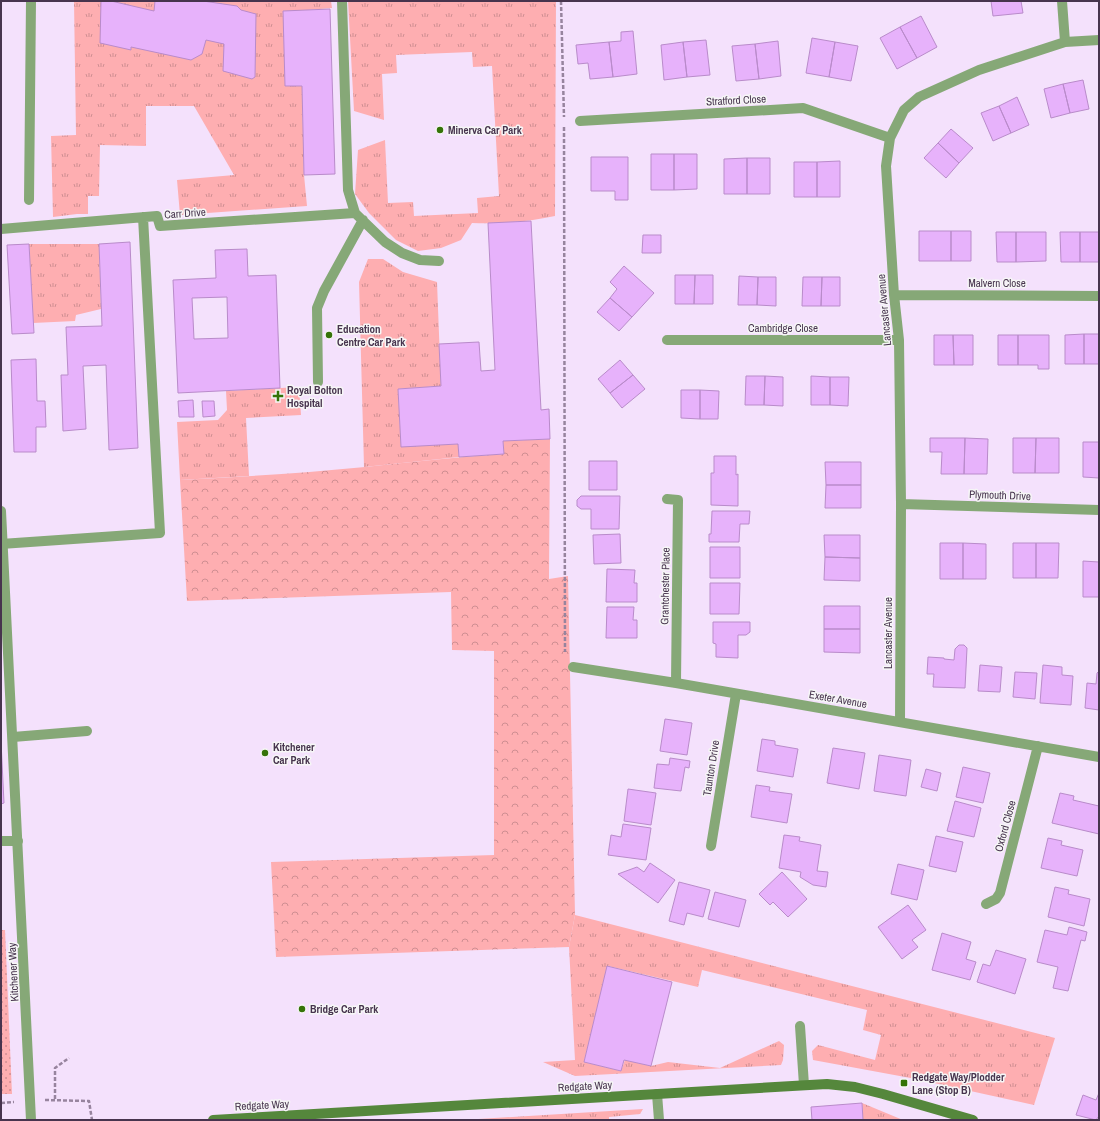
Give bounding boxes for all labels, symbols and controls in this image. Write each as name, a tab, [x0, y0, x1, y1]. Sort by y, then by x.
street label: Stratford Close	[706, 91, 766, 109]
place label: Minerva Car Park	[448, 123, 523, 137]
marker: Minerva Car Park	[435, 125, 445, 135]
street label: Carr Drive	[164, 205, 206, 221]
street label: Lancaster Avenue	[874, 273, 894, 347]
street label: Malvern Close	[968, 276, 1026, 290]
street label: Cambridge Close	[748, 321, 818, 335]
place label: Education Centre Car Park	[337, 322, 406, 349]
marker: Education Centre Car Park	[324, 330, 334, 340]
place label: Royal Bolton Hospital	[287, 383, 343, 410]
marker: Royal Bolton Hospital	[272, 390, 284, 402]
street label: Plymouth Drive	[969, 487, 1031, 503]
street label: Grantchester Place	[657, 547, 673, 625]
street label: Lancaster Avenue	[881, 597, 895, 669]
street label: Exeter Avenue	[808, 687, 868, 711]
street label: Taunton Drive	[700, 739, 722, 797]
place label: Kitchener Car Park	[273, 740, 315, 767]
marker: Kitchener Car Park	[260, 748, 270, 758]
street label: Oxford Close	[991, 799, 1019, 853]
street label: Kitchener Way	[4, 942, 22, 1002]
place label: Bridge Car Park	[310, 1002, 379, 1016]
marker: Bridge Car Park	[297, 1004, 307, 1014]
place label: Redgate Way/Plodder Lane (Stop B)	[912, 1070, 1005, 1097]
street label: Redgate Way	[558, 1078, 613, 1094]
marker: Redgate Way/Plodder Lane (Stop B)	[899, 1078, 909, 1088]
street label: Redgate Way	[235, 1097, 290, 1113]

